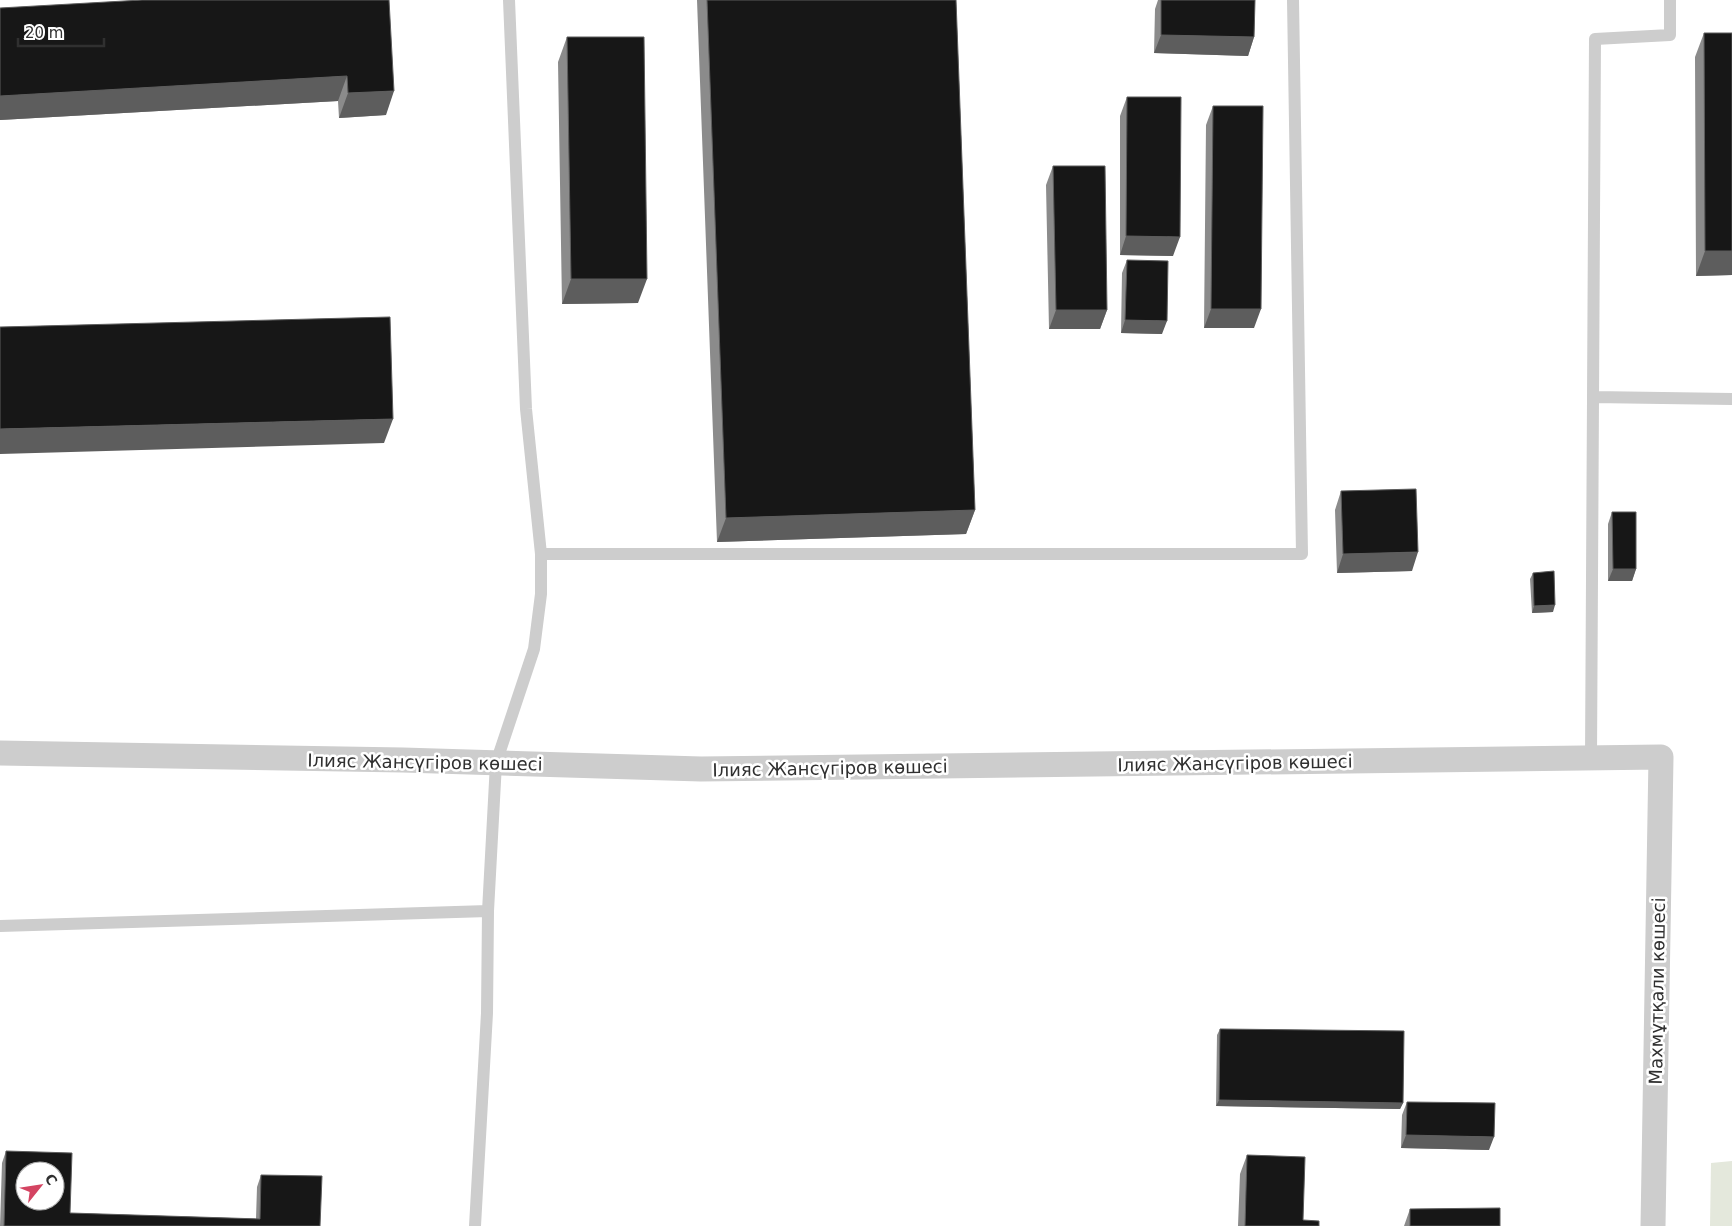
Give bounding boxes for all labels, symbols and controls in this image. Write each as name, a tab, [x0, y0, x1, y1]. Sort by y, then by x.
scale bar	[18, 15, 104, 47]
text: 20 m	[25, 24, 63, 42]
street label: Ілияс Жансүгіров көшесі	[307, 749, 543, 775]
street label: Ілияс Жансүгіров көшесі	[1117, 750, 1353, 776]
street label: Ілияс Жансүгіров көшесі	[712, 755, 948, 781]
street label: Махмұтқали көшесі	[1645, 897, 1669, 1085]
north arrow	[15, 1161, 65, 1211]
text: С	[42, 1171, 61, 1188]

